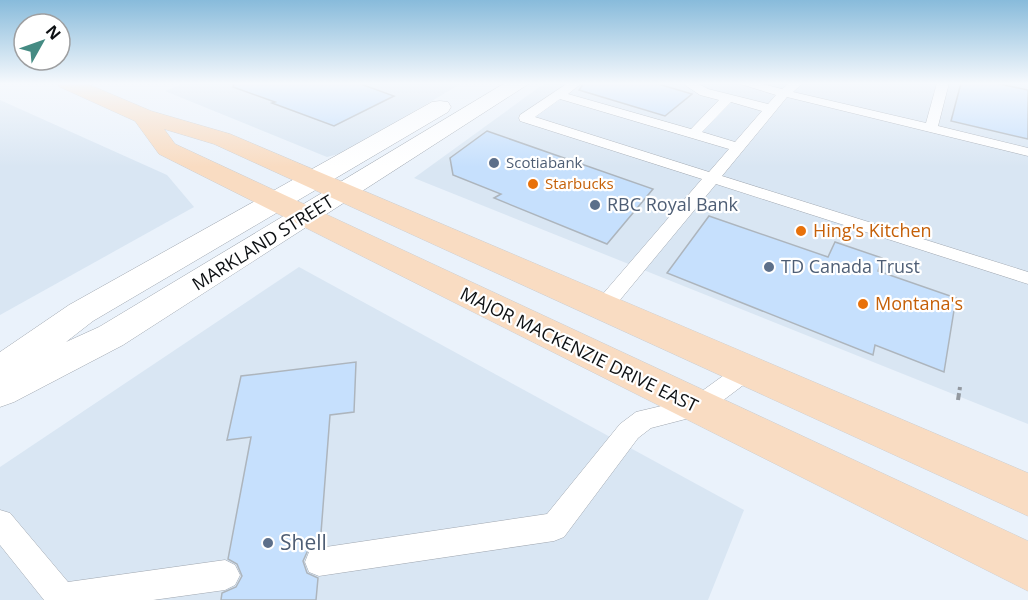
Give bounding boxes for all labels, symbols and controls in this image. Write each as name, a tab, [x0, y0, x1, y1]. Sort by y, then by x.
north arrow	[12, 12, 72, 72]
text: N	[41, 20, 66, 44]
place label: Scotiabank	[506, 152, 583, 172]
marker: Scotiabank	[487, 156, 501, 170]
place label: Starbucks	[545, 173, 614, 193]
marker: Starbucks	[526, 177, 540, 191]
street label: MARKLAND STREET	[187, 189, 338, 295]
place label: RBC Royal Bank	[607, 192, 739, 216]
marker: RBC Royal Bank	[588, 198, 602, 212]
place label: Hing's Kitchen	[813, 218, 932, 242]
marker: Hing's Kitchen	[794, 224, 808, 238]
place label: TD Canada Trust	[781, 254, 920, 278]
marker: TD Canada Trust	[762, 260, 776, 274]
street label: MAJOR MACKENZIE DRIVE EAST	[457, 281, 702, 417]
place label: Montana's	[875, 291, 963, 315]
marker: Montana's	[856, 297, 870, 311]
place label: Shell	[280, 528, 327, 556]
marker: Shell	[261, 536, 275, 550]

